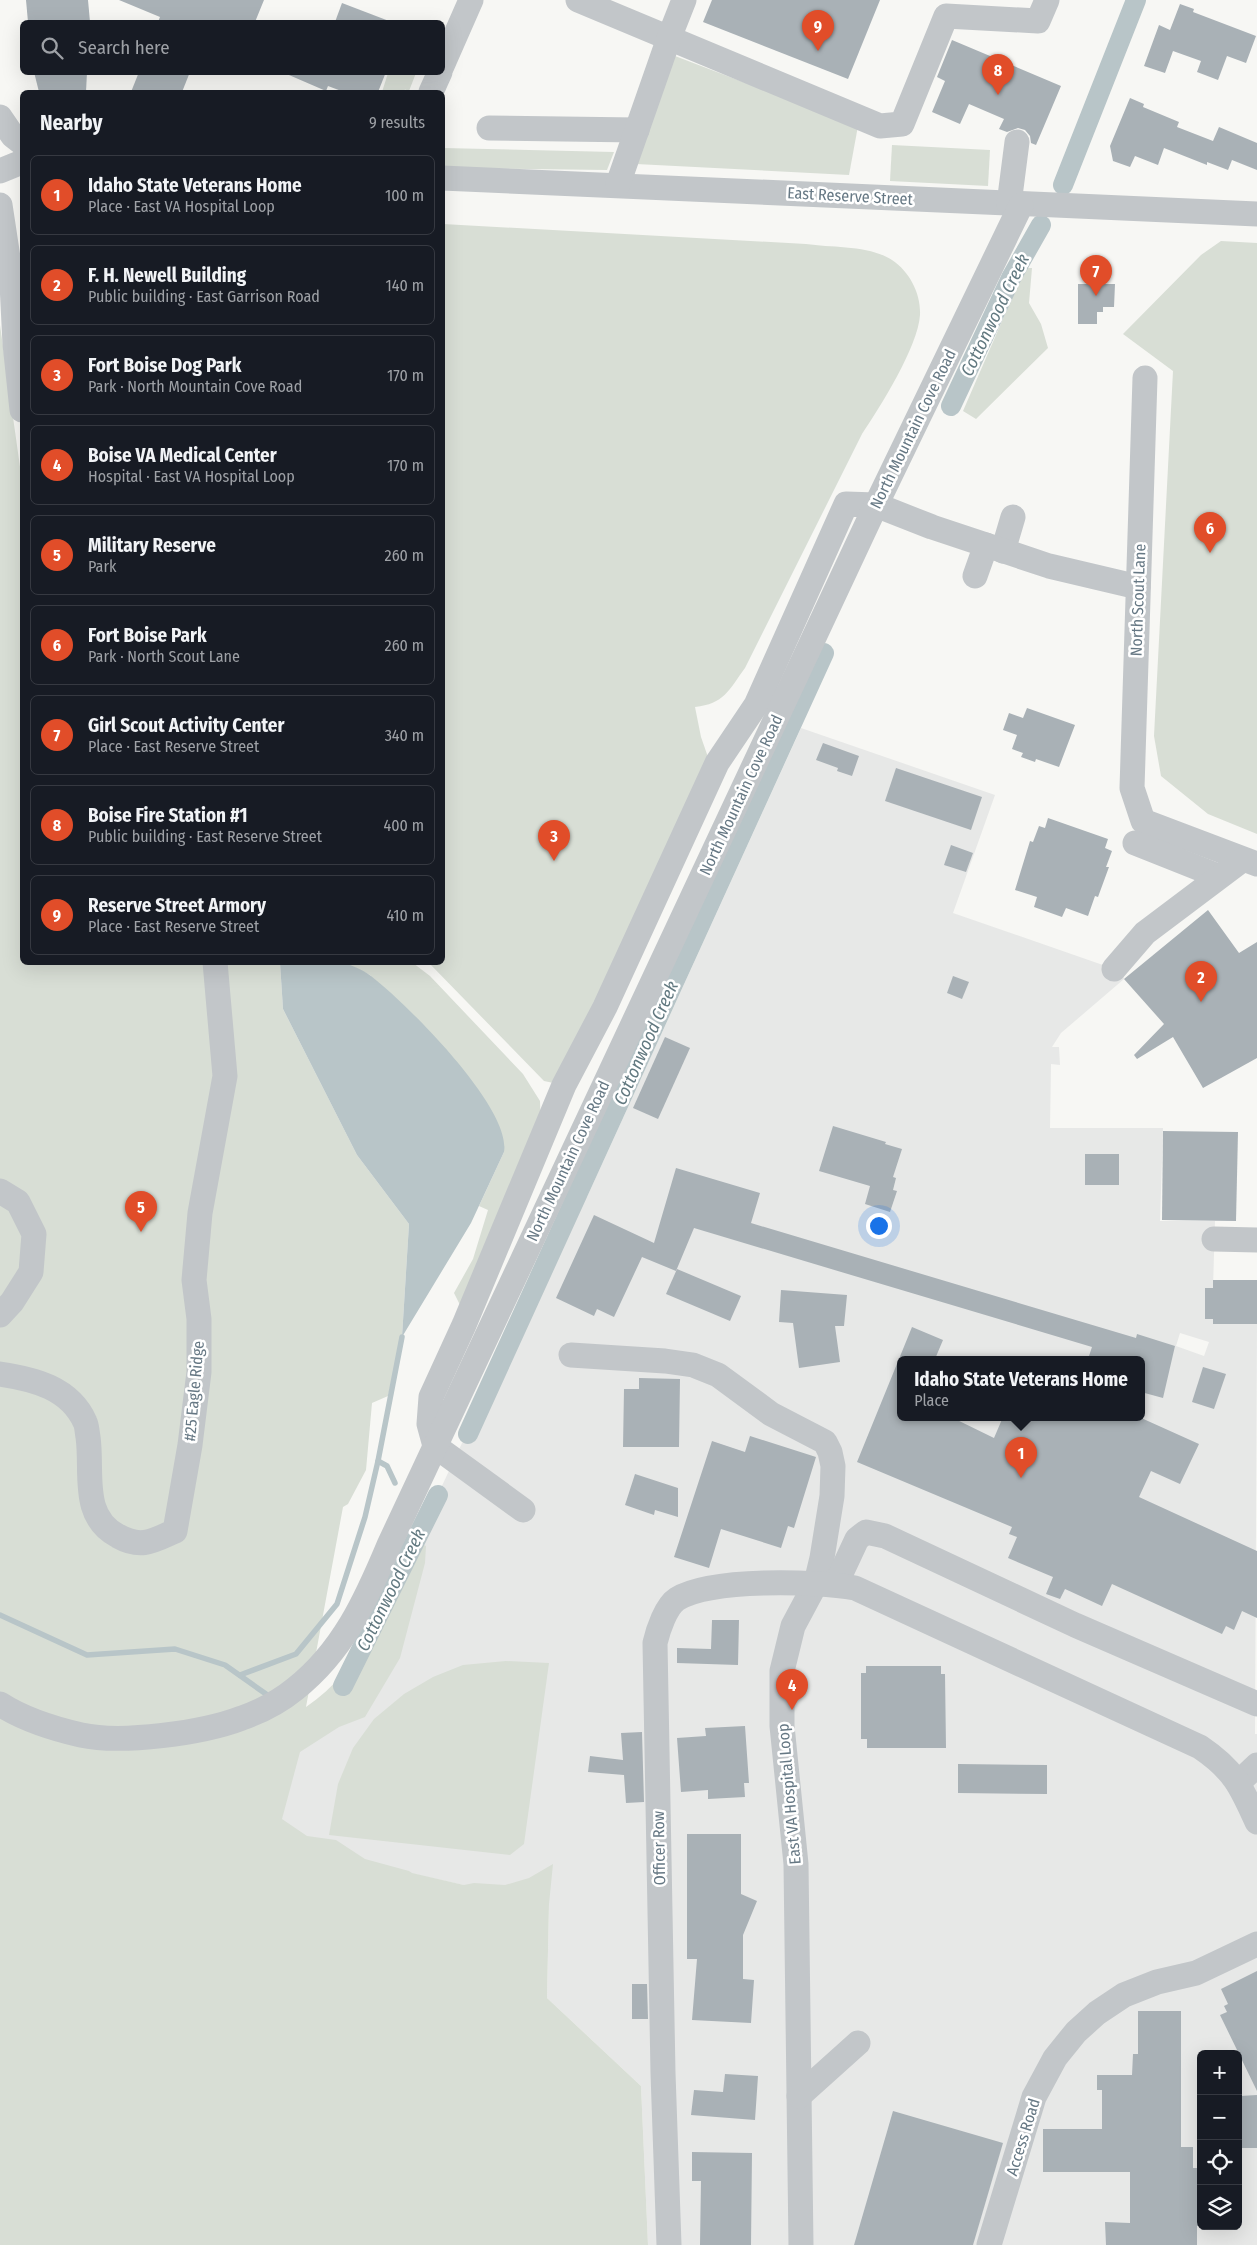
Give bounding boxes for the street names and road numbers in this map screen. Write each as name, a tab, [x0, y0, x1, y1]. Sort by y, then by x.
street label: East Reserve Street	[787, 183, 914, 209]
street label: North Mountain Cove Road	[866, 346, 960, 512]
street label: North Scout Lane	[1127, 543, 1149, 657]
street label: North Mountain Cove Road	[695, 712, 787, 878]
street label: North Mountain Cove Road	[522, 1078, 614, 1244]
street label: #25 Eagle Ridge	[180, 1340, 208, 1442]
street label: East VA Hospital Loop	[773, 1723, 805, 1865]
street label: Officer Row	[649, 1810, 669, 1885]
street label: Access Road	[1002, 2096, 1044, 2178]

